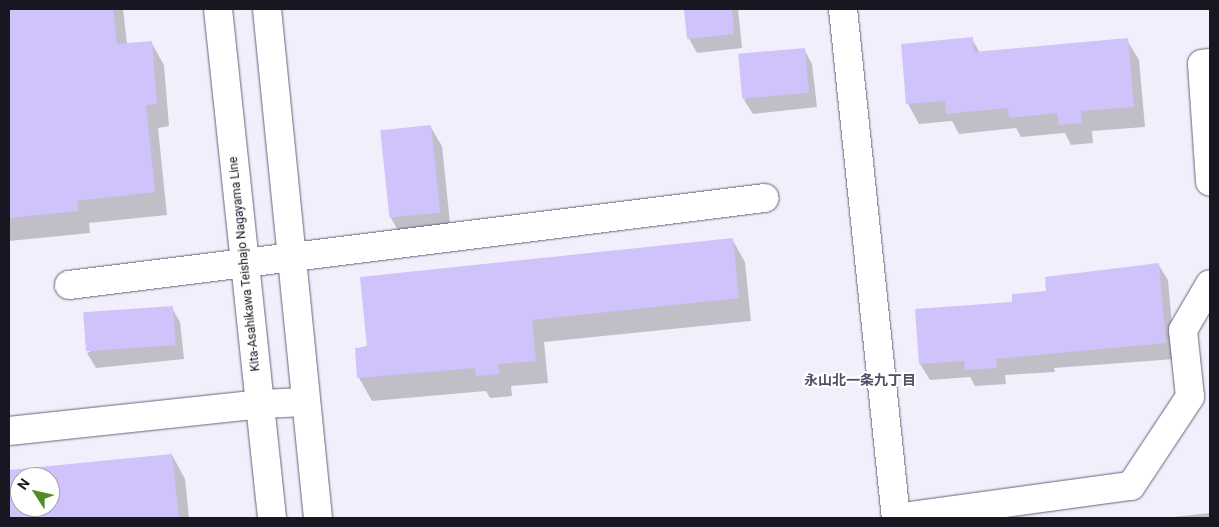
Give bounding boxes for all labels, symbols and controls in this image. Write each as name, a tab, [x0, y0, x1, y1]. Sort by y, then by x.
street label: Kita-Asahikawa Teishajo Nagayama Line	[227, 156, 263, 372]
district label: 永山北一条九丁目	[804, 372, 916, 388]
north arrow	[10, 467, 60, 517]
text: N	[14, 475, 33, 493]

